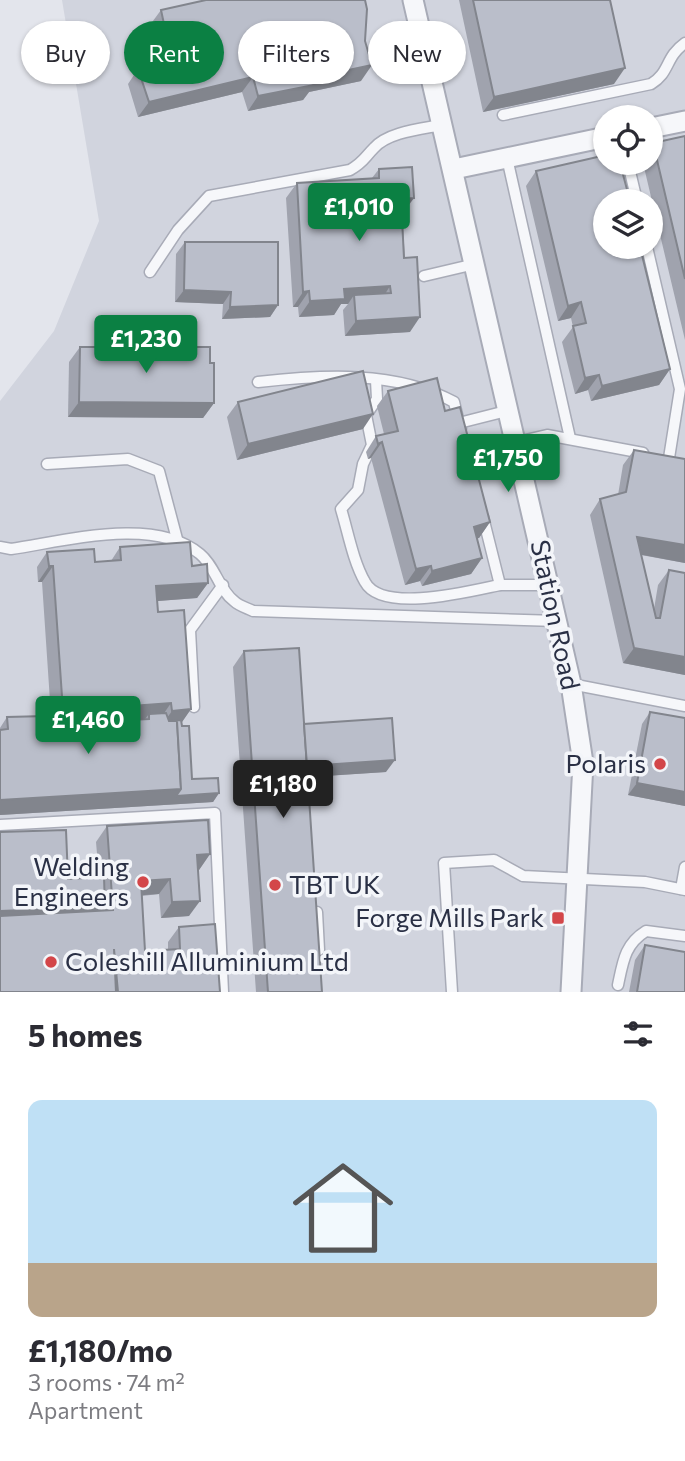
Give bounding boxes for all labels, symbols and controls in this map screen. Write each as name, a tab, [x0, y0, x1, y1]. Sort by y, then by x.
chip: Buy	[21, 21, 110, 84]
chip: Rent	[124, 21, 224, 84]
chip: Filters	[238, 21, 354, 84]
chip: New	[368, 21, 466, 84]
map controls	[593, 105, 663, 259]
button: locate	[593, 105, 663, 175]
pin: £1,010	[302, 184, 416, 243]
button: layers	[593, 189, 663, 259]
text: £1,010	[324, 192, 394, 220]
pin: £1,230	[89, 316, 203, 375]
text: £1,230	[110, 324, 182, 352]
pin: £1,750	[451, 434, 565, 494]
text: £1,750	[473, 443, 543, 471]
street label: Station Road	[525, 537, 588, 693]
pin: £1,460	[31, 696, 145, 756]
text: £1,460	[51, 705, 125, 733]
place label: Polaris	[565, 747, 646, 778]
marker: Polaris	[652, 756, 668, 772]
pin: £1,180	[226, 760, 340, 820]
text: £1,180	[249, 769, 317, 797]
place label: Welding Engineers	[14, 850, 129, 911]
place label: TBT UK	[289, 868, 380, 899]
marker: Welding Engineers	[135, 874, 151, 890]
marker: TBT UK	[267, 877, 283, 893]
place label: Forge Mills Park	[355, 901, 544, 932]
marker: Forge Mills Park	[550, 910, 566, 926]
place label: Coleshill Alluminium Ltd	[65, 945, 349, 976]
marker: Coleshill Alluminium Ltd	[43, 954, 59, 970]
icon: filters	[619, 1015, 657, 1053]
text: 5 homes	[28, 1016, 142, 1053]
icon: home	[280, 1145, 406, 1271]
text: £1,180/mo	[28, 1331, 173, 1368]
text: 3 rooms · 74 m²	[28, 1368, 185, 1396]
text: Apartment	[28, 1396, 143, 1424]

